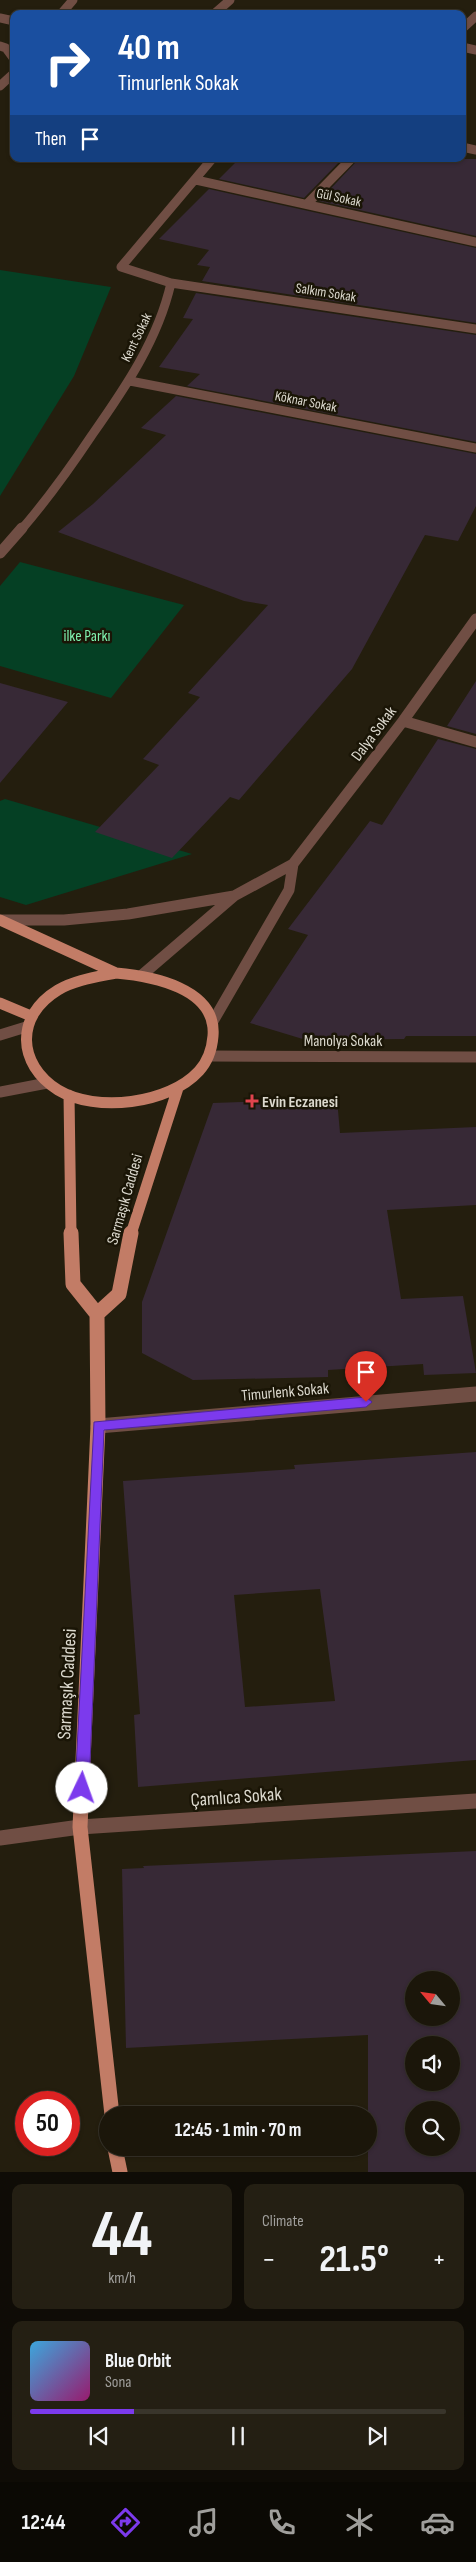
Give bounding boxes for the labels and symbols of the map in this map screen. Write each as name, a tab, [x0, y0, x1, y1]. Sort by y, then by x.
street label: Gül Sokak	[315, 184, 364, 211]
street label: Salkım Sokak	[294, 279, 358, 306]
street label: Kent Sokak	[117, 309, 156, 364]
street label: Köknar Sokak	[273, 387, 339, 416]
park label: ilke Parkı	[63, 627, 111, 646]
street label: Dalya Sokak	[348, 703, 401, 765]
street label: Manolya Sokak	[304, 1032, 382, 1051]
place label: Evin Eczanesi	[262, 1093, 338, 1112]
marker: Evin Eczanesi	[246, 1095, 258, 1107]
street label: Sarmaşık Caddesi	[103, 1152, 147, 1247]
pin	[345, 1351, 387, 1402]
street label: Timurlenk Sokak	[241, 1379, 330, 1406]
street label: Sarmaşık Caddesi	[53, 1628, 82, 1740]
position arrow	[55, 1761, 107, 1813]
street label: Çamlıca Sokak	[190, 1783, 283, 1812]
north arrow	[405, 1971, 460, 2026]
speed limit sign: 50	[15, 2091, 80, 2156]

